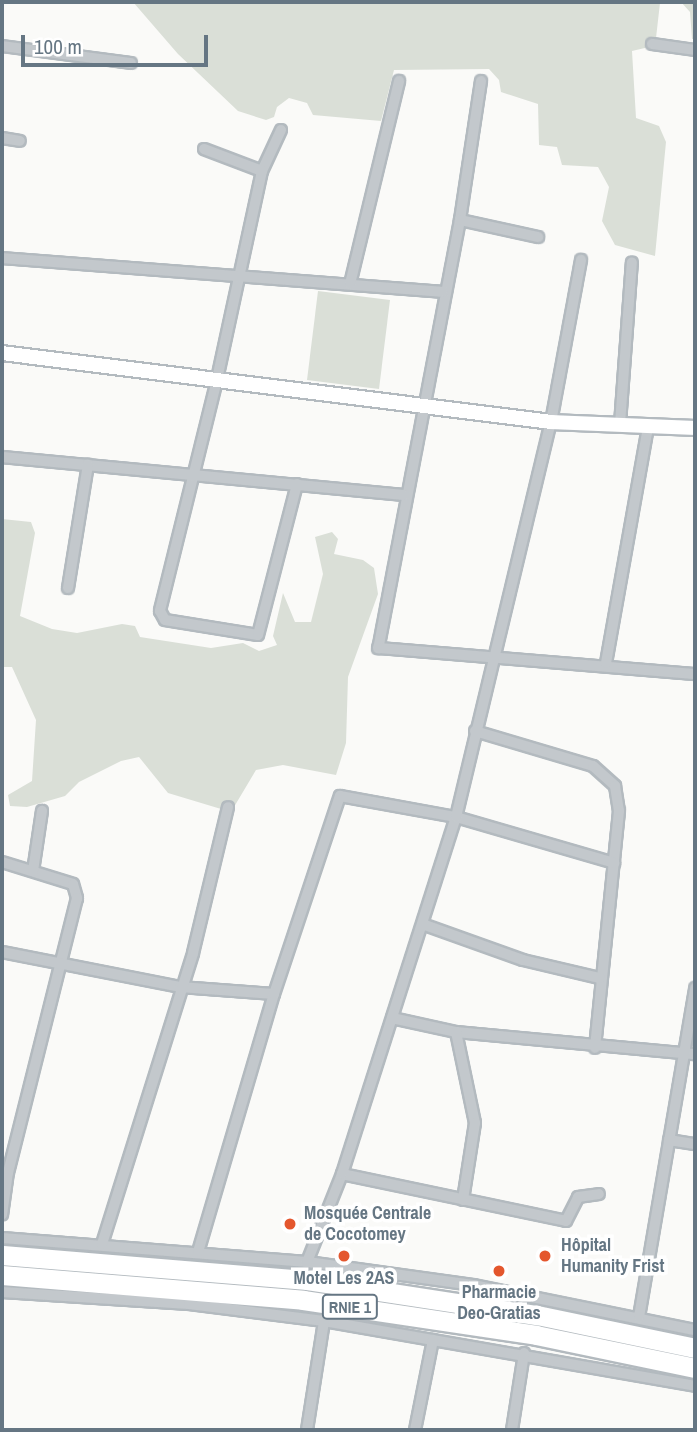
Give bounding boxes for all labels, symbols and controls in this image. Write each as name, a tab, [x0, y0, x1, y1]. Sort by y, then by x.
scale bar	[24, 21, 212, 65]
text: 100 m	[34, 32, 82, 61]
place label: Mosquée Centrale de Cocotomey	[304, 1203, 431, 1246]
marker: Mosquée Centrale de Cocotomey	[282, 1216, 298, 1232]
place label: Hôpital Humanity Frist	[561, 1235, 664, 1278]
marker: Hôpital Humanity Frist	[535, 1246, 555, 1266]
marker: Motel Les 2AS	[336, 1248, 352, 1264]
marker: Pharmacie Deo-Gratias	[491, 1263, 507, 1279]
place label: Motel Les 2AS	[294, 1267, 394, 1289]
place label: Pharmacie Deo-Gratias	[457, 1282, 541, 1324]
road number: RNIE 1	[320, 1294, 380, 1320]

